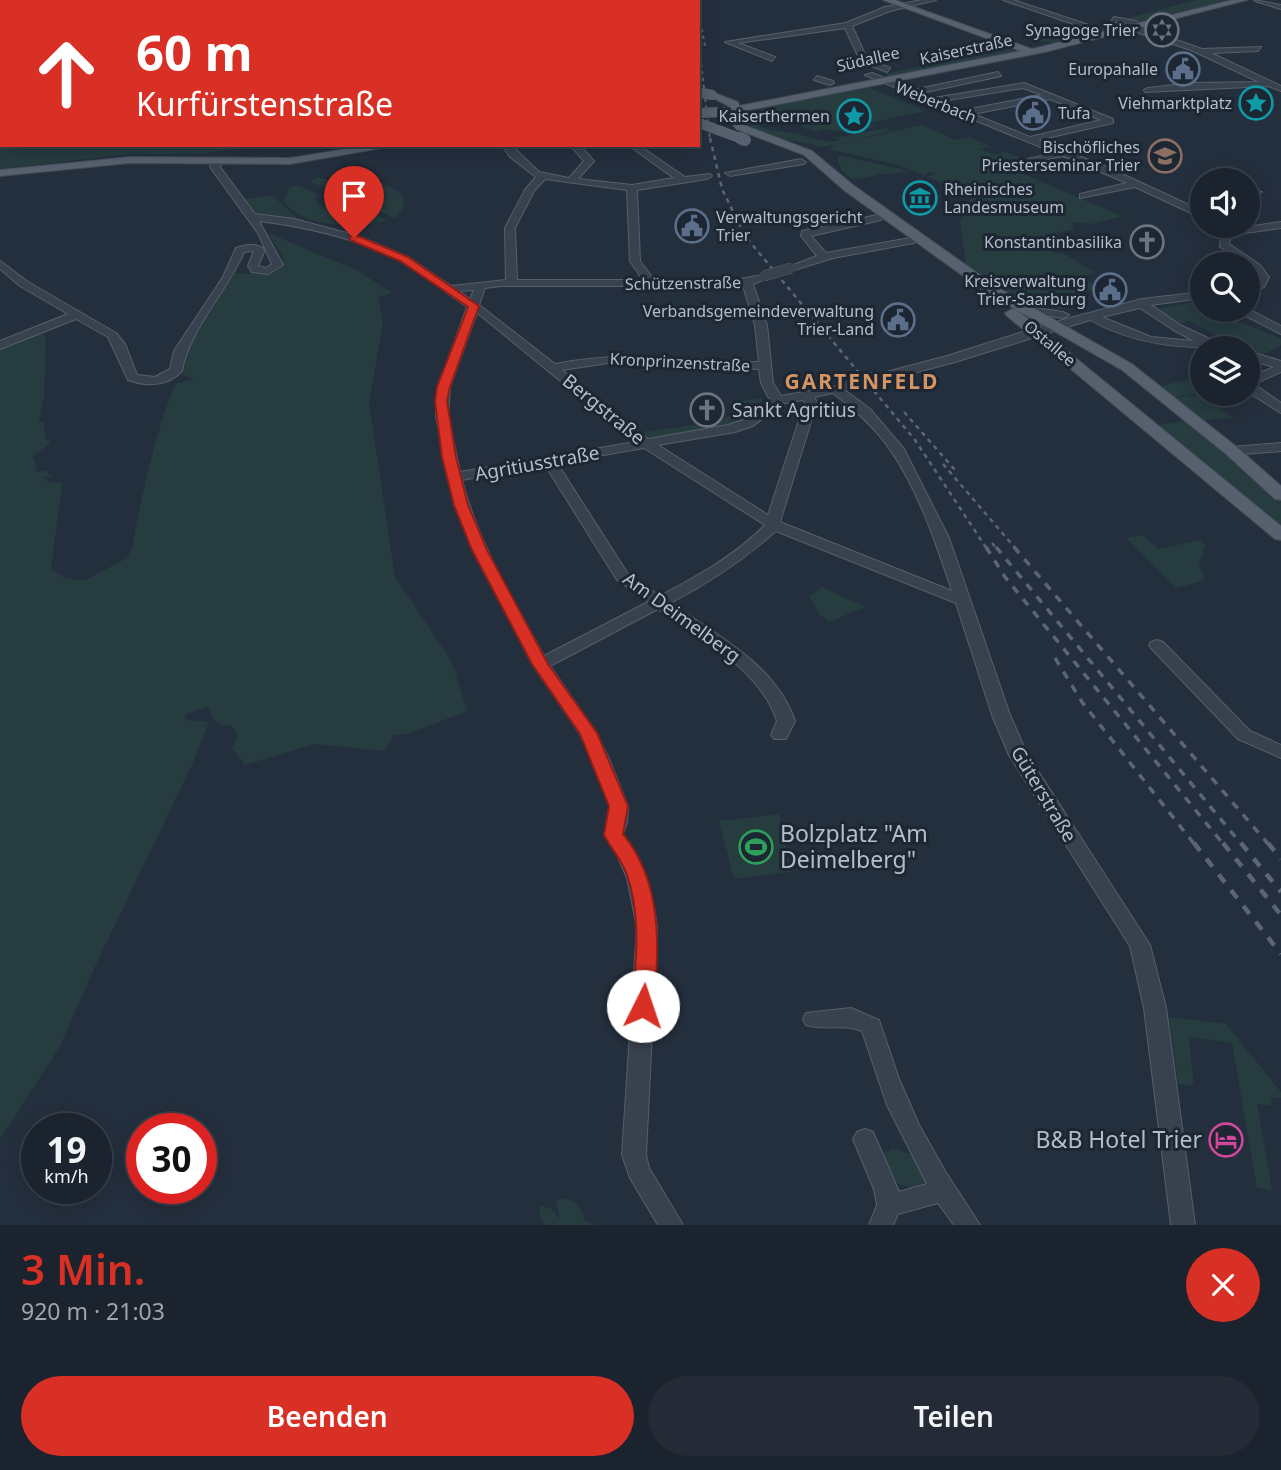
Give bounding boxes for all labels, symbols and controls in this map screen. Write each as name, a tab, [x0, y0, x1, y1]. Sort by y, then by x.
synagogue icon: Synagoge Trier	[1143, 11, 1181, 49]
text: 60 m	[136, 19, 253, 85]
place label: Synagoge Trier	[1025, 19, 1138, 41]
icon: ahead	[21, 28, 112, 119]
street label: Kaiserstraße	[918, 28, 1014, 70]
street label: Südallee	[834, 41, 902, 77]
public building icon: Europahalle	[1164, 50, 1202, 88]
place label: Europahalle	[1068, 58, 1158, 80]
street label: Weberbach	[892, 76, 980, 128]
text: Kurfürstenstraße	[136, 82, 393, 125]
place icon: Viehmarktplatz	[1237, 84, 1275, 122]
place label: Viehmarktplatz	[1118, 92, 1232, 114]
public building icon: Tufa	[1014, 94, 1052, 132]
place icon: Kaiserthermen	[835, 97, 873, 135]
place label: Tufa	[1058, 102, 1090, 124]
place label: Kaiserthermen	[719, 105, 830, 127]
place label: Bischöfliches Priesterseminar Trier	[982, 136, 1140, 176]
school or university icon: Bischöfliches Priesterseminar Trier	[1146, 137, 1184, 175]
pin	[324, 166, 384, 238]
map controls	[1190, 168, 1260, 406]
button: sound	[1190, 168, 1260, 238]
icon: arrive	[335, 177, 373, 215]
place label: Rheinisches Landesmuseum	[944, 178, 1064, 218]
museum icon: Rheinisches Landesmuseum	[901, 179, 939, 217]
place label: Verwaltungsgericht Trier	[716, 206, 863, 246]
public building icon: Verwaltungsgericht Trier	[673, 207, 711, 245]
church icon: Konstantinbasilika	[1128, 223, 1166, 261]
place label: Konstantinbasilika	[984, 231, 1122, 253]
button: search	[1190, 252, 1260, 322]
place label: Kreisverwaltung Trier-Saarburg	[964, 270, 1086, 310]
street label: Schützenstraße	[625, 271, 741, 295]
public building icon: Kreisverwaltung Trier-Saarburg	[1091, 271, 1129, 309]
place label: Verbandsgemeindeverwaltung Trier-Land	[643, 300, 874, 340]
public building icon: Verbandsgemeindeverwaltung Trier-Land	[879, 301, 917, 339]
street label: Ostallee	[1019, 315, 1081, 371]
button: layers	[1190, 336, 1260, 406]
street label: Kronprinzenstraße	[609, 347, 751, 377]
district label: GARTENFELD	[785, 367, 939, 395]
street label: Bergstraße	[557, 368, 651, 450]
church icon: Sankt Agritius	[688, 391, 726, 429]
place label: Sankt Agritius	[732, 397, 856, 423]
street label: Agritiusstraße	[473, 439, 601, 487]
street label: Am Deimelberg	[618, 565, 746, 669]
street label: Güterstraße	[1005, 741, 1083, 847]
place label: Bolzplatz "Am Deimelberg"	[780, 817, 928, 875]
sports icon: Bolzplatz "Am Deimelberg"	[737, 828, 775, 866]
position arrow	[606, 969, 680, 1043]
speed limit sign: 30	[126, 1113, 217, 1204]
hotel icon: B&B Hotel Trier	[1207, 1121, 1245, 1159]
place label: B&B Hotel Trier	[1036, 1123, 1202, 1155]
text: 19	[46, 1126, 87, 1173]
text: km/h	[44, 1164, 89, 1188]
text: 3 Min.	[21, 1240, 145, 1297]
button: close	[1186, 1248, 1260, 1322]
text: 920 m · 21:03	[21, 1295, 165, 1327]
button: Beenden	[21, 1376, 634, 1456]
button: Teilen	[648, 1376, 1260, 1456]

